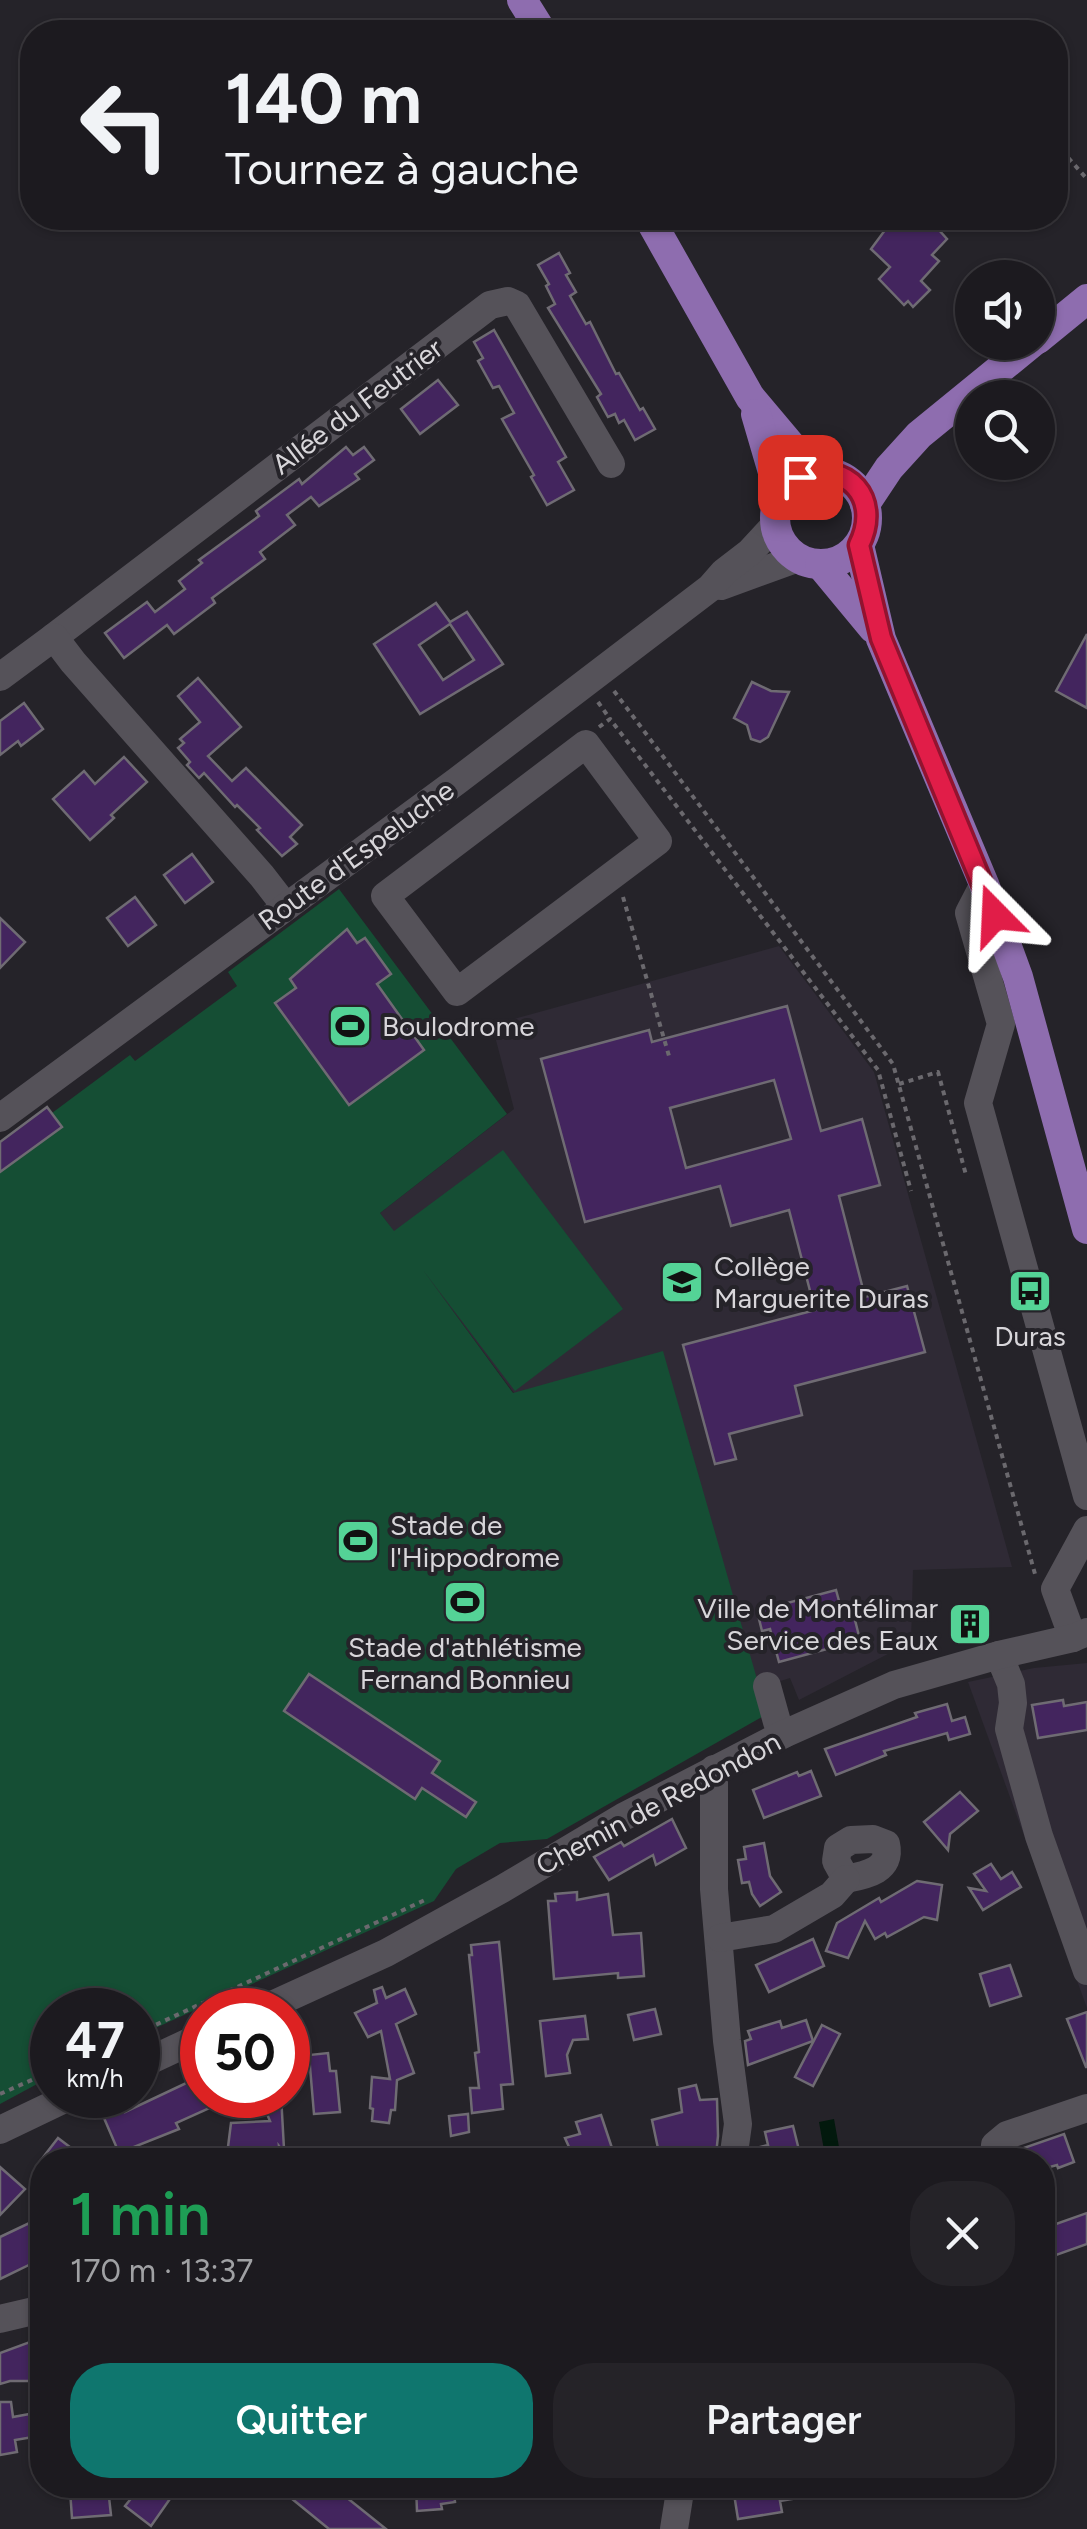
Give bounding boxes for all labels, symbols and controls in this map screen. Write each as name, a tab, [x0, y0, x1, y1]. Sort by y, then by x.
text: 140 m	[225, 56, 422, 141]
icon: left	[60, 60, 190, 190]
text: Tournez à gauche	[225, 141, 579, 195]
map controls	[955, 260, 1055, 480]
button: sound	[955, 260, 1055, 360]
street label: Allée du Feutrier	[265, 330, 450, 481]
button: search	[955, 380, 1055, 480]
pin	[758, 435, 843, 520]
icon: arrive	[773, 450, 828, 505]
street label: Route d'Espeluche	[252, 773, 460, 937]
position arrow	[943, 863, 1047, 967]
sports icon: Boulodrome	[327, 1003, 373, 1049]
place label: Boulodrome	[382, 1009, 535, 1043]
place label: Collège Marguerite Duras	[714, 1249, 929, 1315]
school or university icon: Collège Marguerite Duras	[659, 1259, 705, 1305]
bus stop icon: Duras	[1007, 1268, 1053, 1314]
place label: Duras	[994, 1319, 1066, 1353]
place label: Stade de l'Hippodrome	[390, 1508, 560, 1574]
sports icon: Stade de l'Hippodrome	[335, 1518, 381, 1564]
sports icon: Stade d'athlétisme Fernand Bonnieu	[442, 1579, 488, 1625]
place label: Ville de Montélimar Service des Eaux	[697, 1591, 939, 1657]
building icon: Ville de Montélimar Service des Eaux	[947, 1601, 993, 1647]
place label: Stade d'athlétisme Fernand Bonnieu	[348, 1630, 582, 1696]
street label: Chemin de Redondon	[530, 1724, 786, 1882]
speed limit sign: 50	[180, 1988, 310, 2118]
text: 47	[65, 2010, 125, 2071]
text: km/h	[66, 2063, 124, 2093]
text: 1 min	[70, 2178, 210, 2250]
button: close	[910, 2181, 1015, 2286]
text: 170 m · 13:37	[70, 2252, 253, 2290]
button: Quitter	[70, 2363, 533, 2478]
button: Partager	[553, 2363, 1015, 2478]

